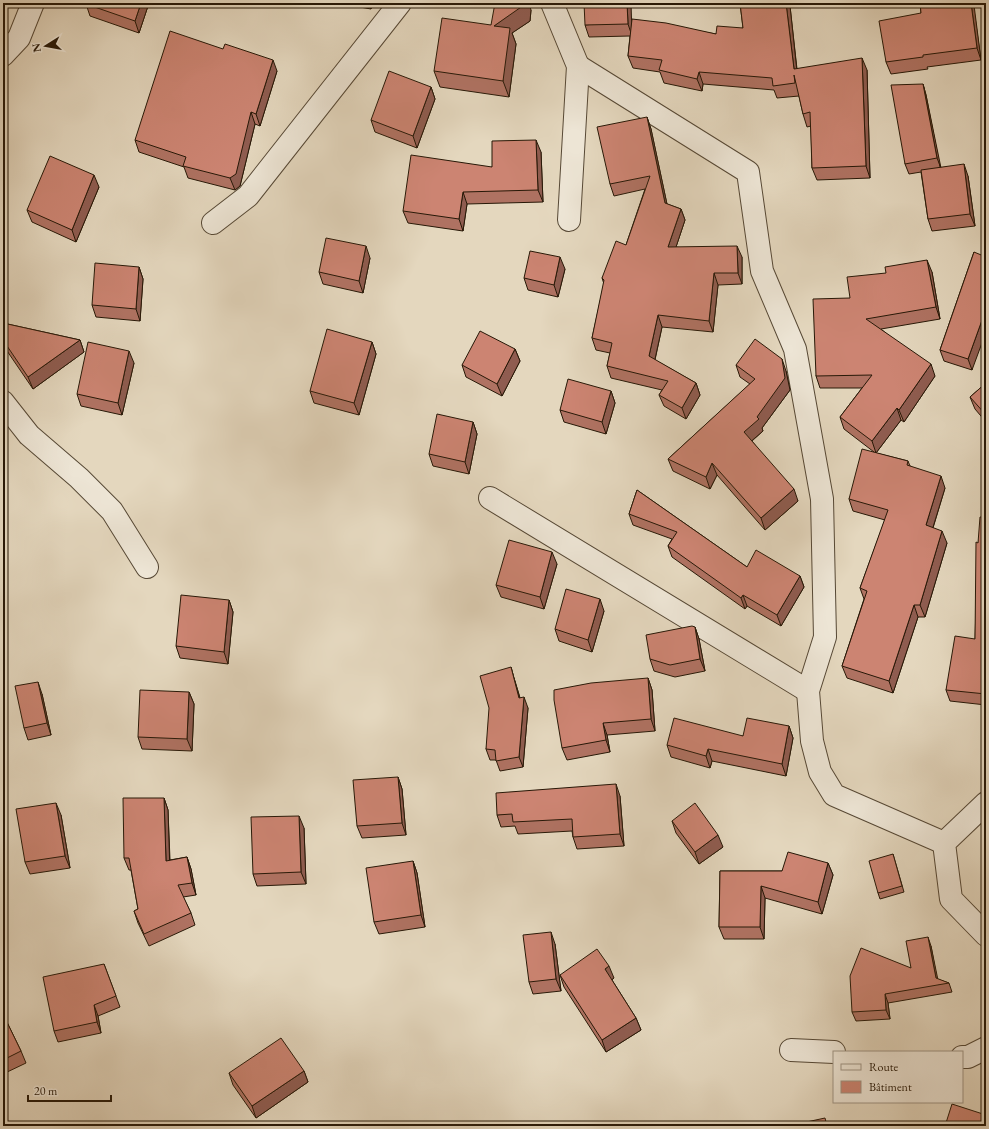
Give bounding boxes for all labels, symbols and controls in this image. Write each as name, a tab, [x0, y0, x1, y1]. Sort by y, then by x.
north arrow	[26, 26, 66, 66]
text: N	[28, 42, 44, 54]
legend	[833, 1051, 963, 1103]
text: Route	[869, 1059, 899, 1075]
scale bar	[28, 1077, 111, 1103]
text: Bâtiment	[869, 1079, 912, 1095]
text: 20 m	[34, 1083, 58, 1099]

